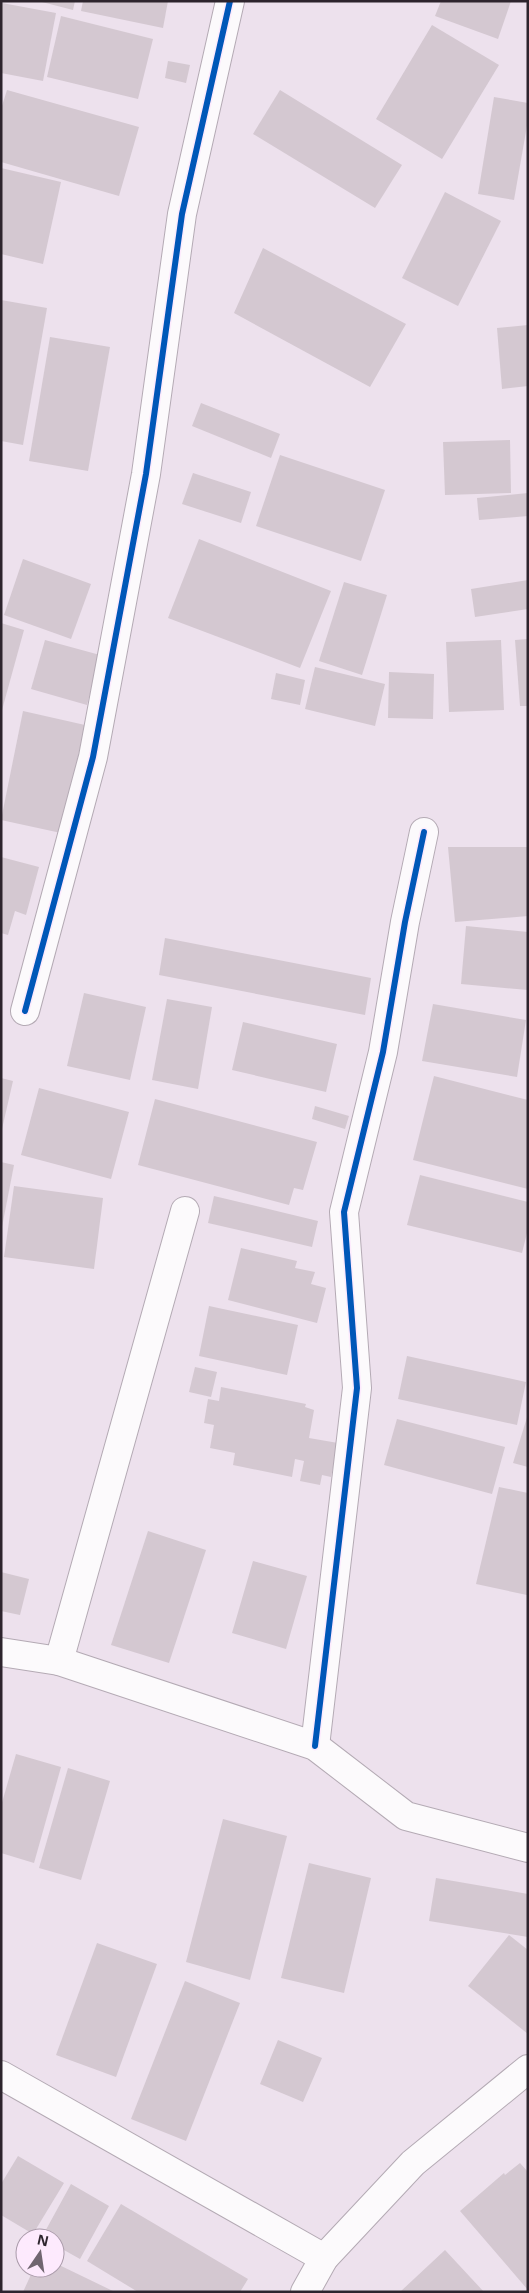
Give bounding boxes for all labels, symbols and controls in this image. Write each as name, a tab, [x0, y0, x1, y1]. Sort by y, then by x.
north arrow	[15, 2228, 65, 2278]
text: N	[35, 2229, 51, 2250]

